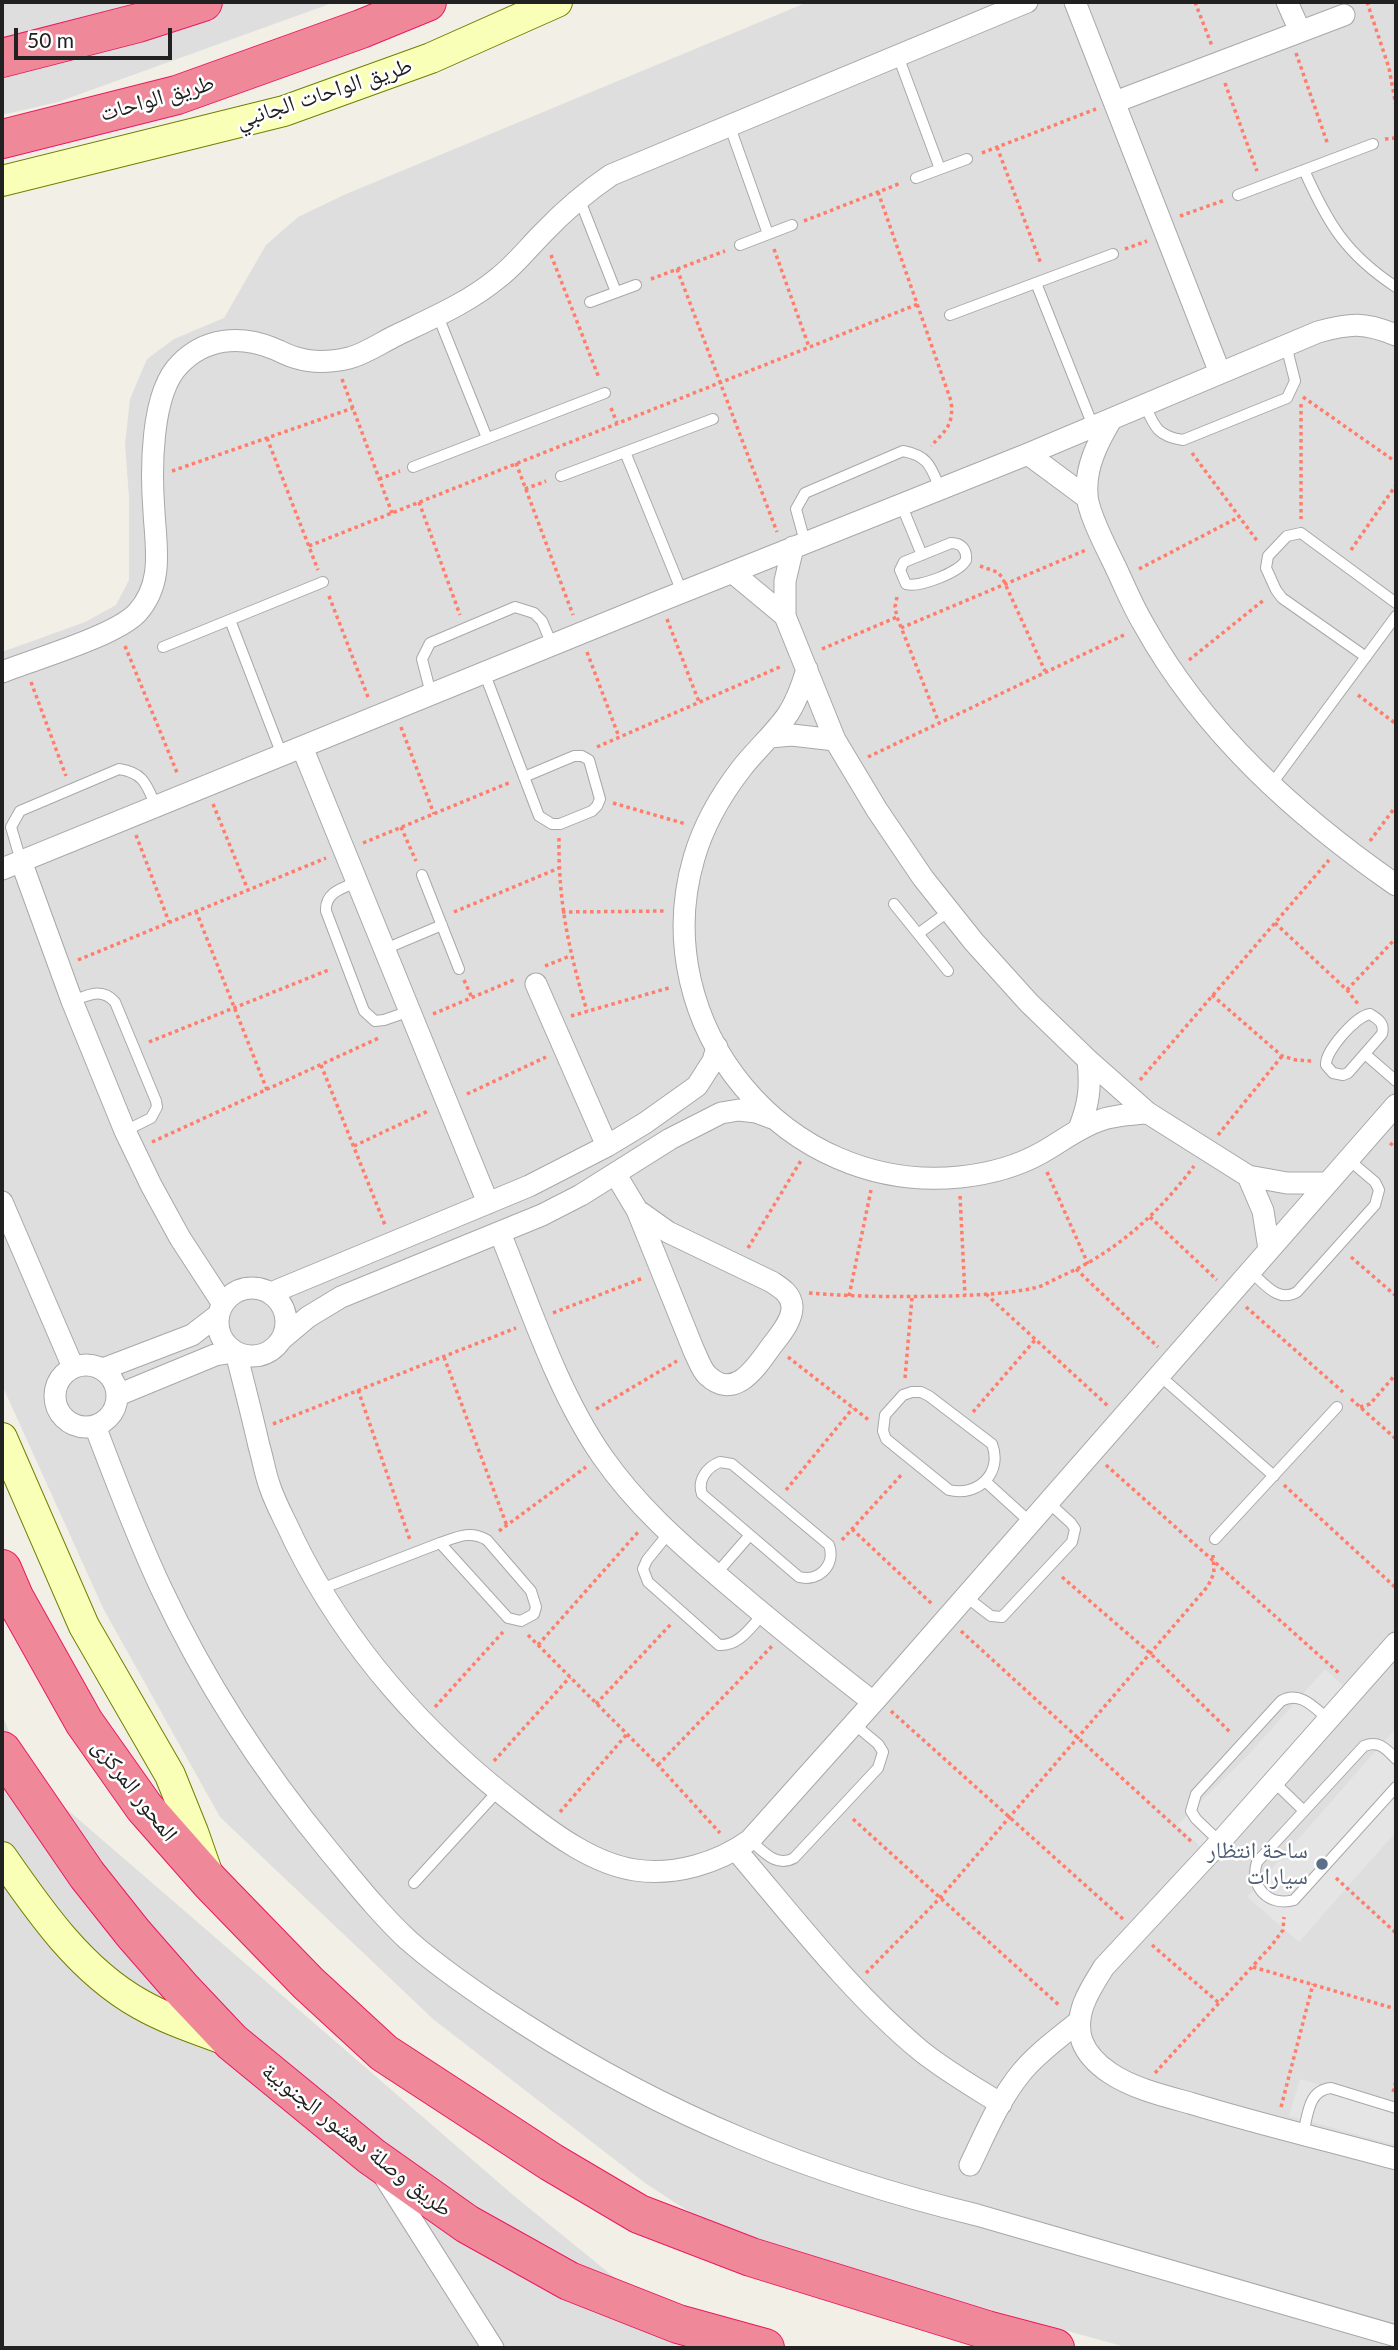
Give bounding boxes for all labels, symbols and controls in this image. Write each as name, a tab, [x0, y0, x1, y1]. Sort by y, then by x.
scale bar	[18, 14, 175, 58]
text: 50 m	[27, 27, 74, 52]
street label: طريق الواحات الجانبي	[232, 51, 416, 135]
street label: طريق الواحات	[97, 68, 217, 128]
street label: المحور المركزى	[86, 1733, 184, 1847]
place label: ساحة انتظار سيارات	[1207, 1837, 1308, 1891]
marker: ساحة انتظار سيارات	[1314, 1856, 1330, 1872]
street label: طريق وصلة دهشور الجنوبية	[256, 2057, 458, 2223]

